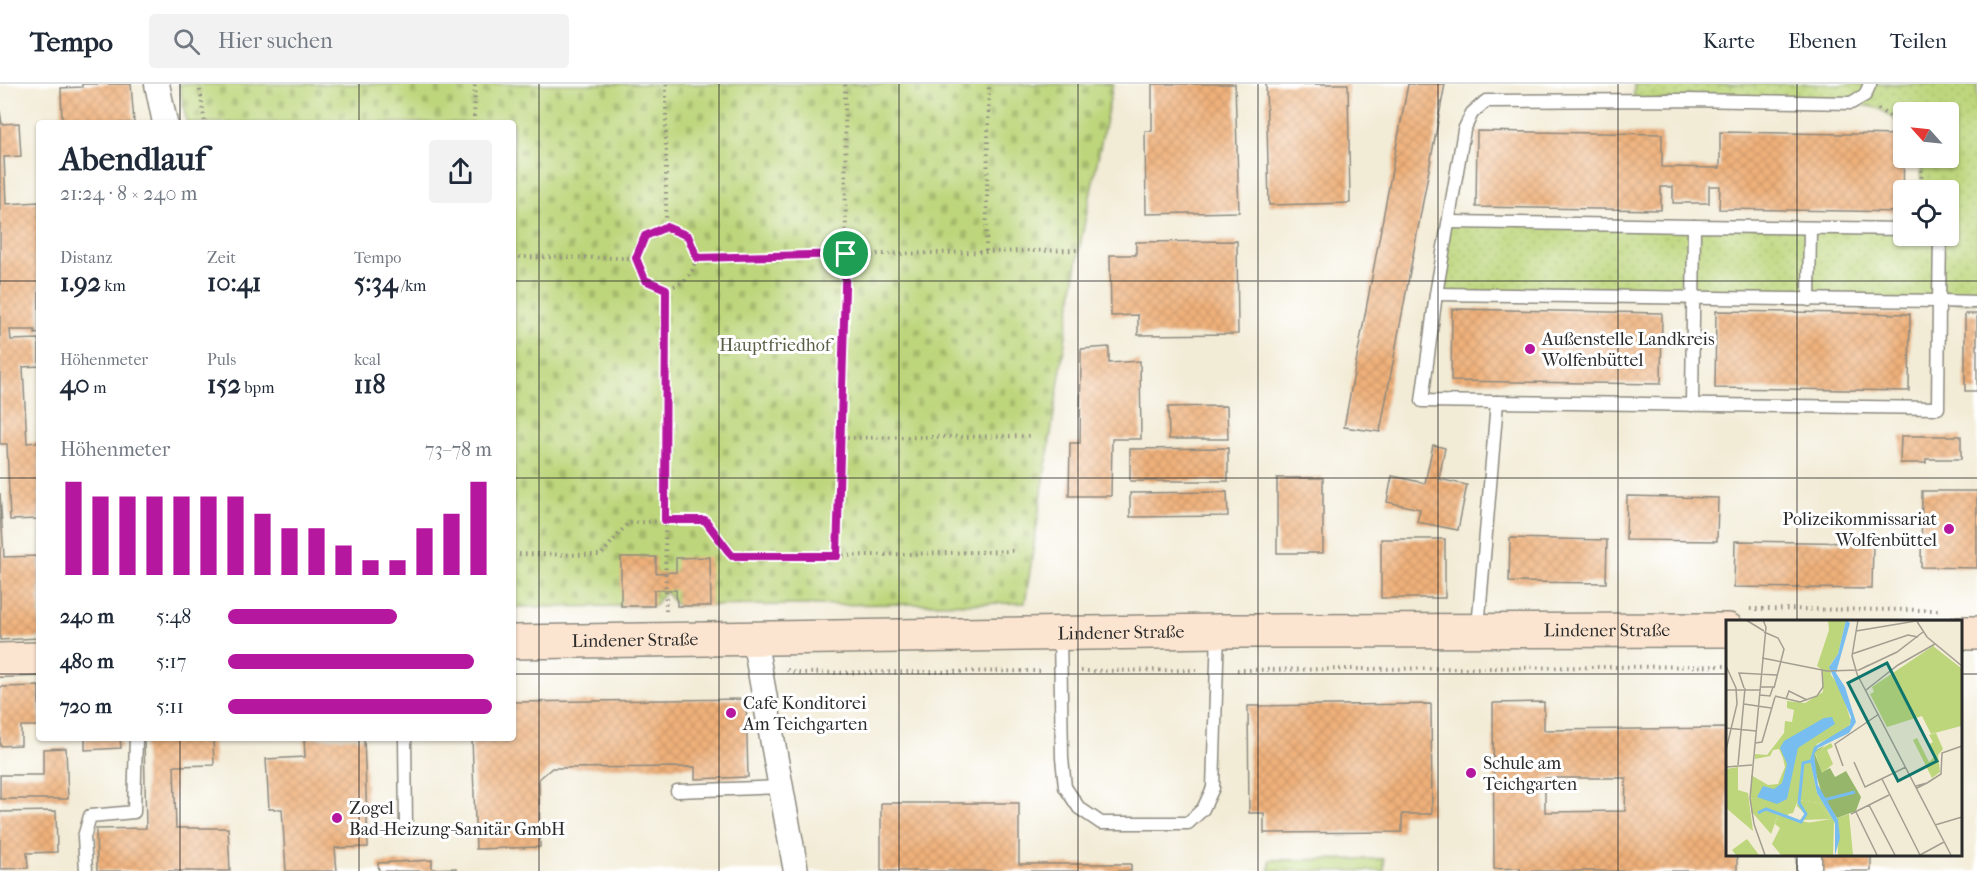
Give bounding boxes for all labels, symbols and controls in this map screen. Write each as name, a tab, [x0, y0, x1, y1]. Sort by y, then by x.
search box	[149, 14, 569, 68]
text: Tempo	[30, 25, 113, 58]
icon: search	[170, 25, 203, 58]
text: Hier suchen	[218, 28, 333, 54]
text: Karte	[1703, 29, 1755, 53]
text: Ebenen	[1788, 29, 1857, 53]
text: Teilen	[1890, 29, 1947, 53]
north arrow	[1893, 102, 1959, 168]
map controls	[1893, 102, 1959, 246]
text: Abendlauf	[60, 140, 206, 179]
button: share	[429, 140, 492, 203]
button: locate	[1893, 180, 1959, 246]
text: 21:24 · 8 × 240 m	[60, 182, 197, 205]
pin	[820, 228, 871, 279]
icon: arrive	[829, 237, 862, 270]
text: Distanz	[60, 248, 112, 267]
text: Zeit	[207, 248, 236, 267]
text: Tempo	[354, 248, 401, 267]
text: 1.92	[60, 267, 101, 298]
text: 10:41	[207, 267, 261, 298]
text: 5:34	[354, 267, 398, 298]
text: km	[101, 276, 126, 295]
text: /km	[398, 276, 426, 295]
place label: Außenstelle Landkreis Wolfenbüttel	[1541, 329, 1715, 371]
park label: Hauptfriedhof	[719, 335, 835, 356]
marker: Außenstelle Landkreis Wolfenbüttel	[1523, 342, 1537, 356]
text: Höhenmeter	[60, 350, 148, 369]
text: Puls	[207, 350, 236, 369]
text: kcal	[354, 350, 381, 369]
text: 40	[60, 369, 90, 400]
text: 152	[207, 369, 241, 400]
text: 118	[354, 369, 386, 400]
text: m	[90, 378, 106, 397]
text: bpm	[241, 378, 275, 397]
text: Höhenmeter	[60, 438, 170, 461]
text: 73–78 m	[425, 438, 492, 461]
place label: Polizeikommissariat Wolfenbüttel	[1782, 509, 1938, 551]
marker: Polizeikommissariat Wolfenbüttel	[1942, 522, 1956, 536]
text: 240 m	[60, 605, 114, 628]
text: 5:48	[156, 605, 191, 628]
street label: Lindener Straße	[1544, 620, 1670, 641]
inset map	[1726, 620, 1962, 856]
street label: Lindener Straße	[1058, 622, 1184, 645]
street label: Lindener Straße	[572, 629, 699, 652]
text: 480 m	[60, 650, 114, 673]
text: 5:17	[156, 650, 186, 673]
place label: Cafe Konditorei Am Teichgarten	[742, 693, 868, 735]
text: 720 m	[60, 695, 112, 718]
text: 5:11	[156, 695, 184, 718]
marker: Cafe Konditorei Am Teichgarten	[724, 706, 738, 720]
place label: Schule am Teichgarten	[1483, 753, 1578, 795]
marker: Schule am Teichgarten	[1464, 766, 1478, 780]
place label: Zogel Bad-Heizung-Sanitär GmbH	[349, 798, 565, 840]
marker: Zogel Bad-Heizung-Sanitär GmbH	[330, 811, 344, 825]

